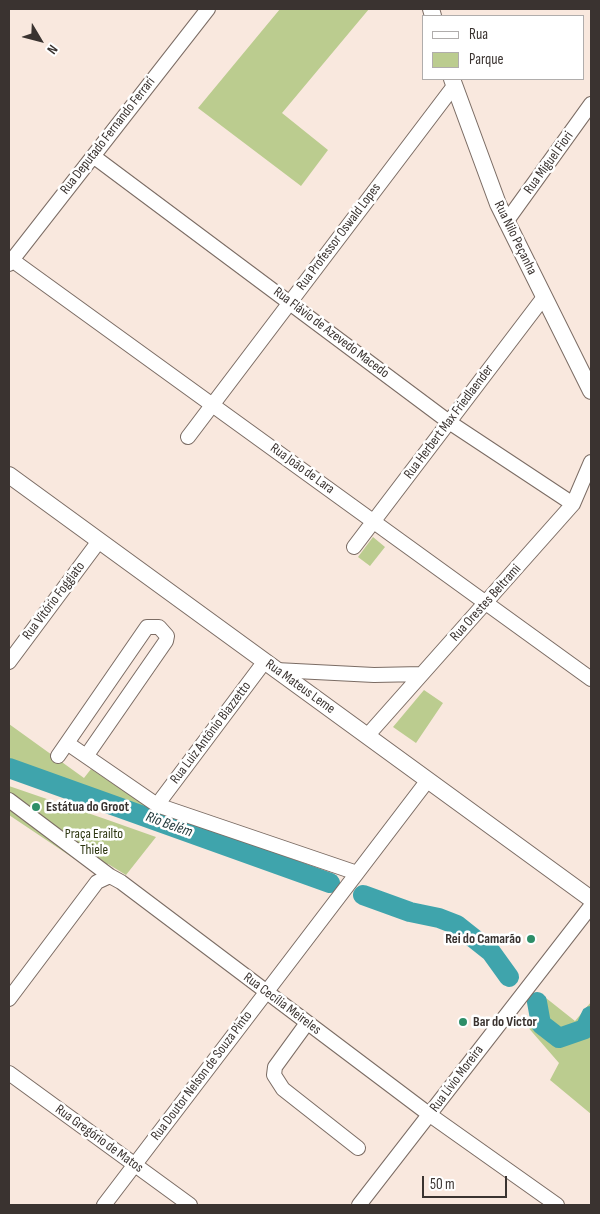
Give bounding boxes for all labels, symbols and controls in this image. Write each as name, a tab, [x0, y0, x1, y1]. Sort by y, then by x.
north arrow	[15, 15, 65, 65]
legend	[422, 15, 585, 80]
text: Rua	[469, 25, 488, 44]
text: N	[43, 41, 61, 57]
text: Parque	[469, 50, 504, 69]
street label: Rua Deputado Fernando Ferrari	[57, 74, 159, 198]
street label: Rua Miguel Fiori	[521, 128, 577, 198]
street label: Rua Professor Oswald Lopes	[293, 180, 385, 294]
street label: Rua Nilo Peçanha	[490, 198, 540, 278]
street label: Rua Flávio de Azevedo Macedo	[270, 284, 392, 382]
street label: Rua Herbert Max Friedlaender	[401, 362, 497, 482]
street label: Rua João de Lara	[267, 440, 337, 498]
street label: Rua Vitório Foggiato	[19, 559, 89, 643]
street label: Rua Orestes Beltrami	[447, 561, 525, 645]
street label: Rua Mateus Leme	[262, 656, 338, 718]
street label: Rua Luiz Antônio Biazzetto	[167, 679, 255, 787]
place label: Estátua do Groot	[46, 799, 129, 815]
marker: Estátua do Groot	[30, 801, 42, 813]
water label: Rio Belém	[143, 808, 195, 842]
park label: Praça Erailto Thiele	[65, 826, 123, 859]
place label: Rei do Camarão	[445, 931, 521, 947]
marker: Rei do Camarão	[525, 933, 537, 945]
street label: Rua Cecília Meireles	[240, 969, 324, 1039]
street label: Rua Doutor Nelson de Souza Pinto	[148, 1008, 256, 1144]
place label: Bar do Victor	[473, 1014, 537, 1030]
marker: Bar do Victor	[457, 1016, 469, 1028]
street label: Rua Lívio Moreira	[426, 1042, 488, 1116]
street label: Rua Gregório de Matos	[52, 1101, 146, 1177]
scale bar	[425, 1166, 510, 1198]
text: 50 m	[430, 1175, 455, 1194]

